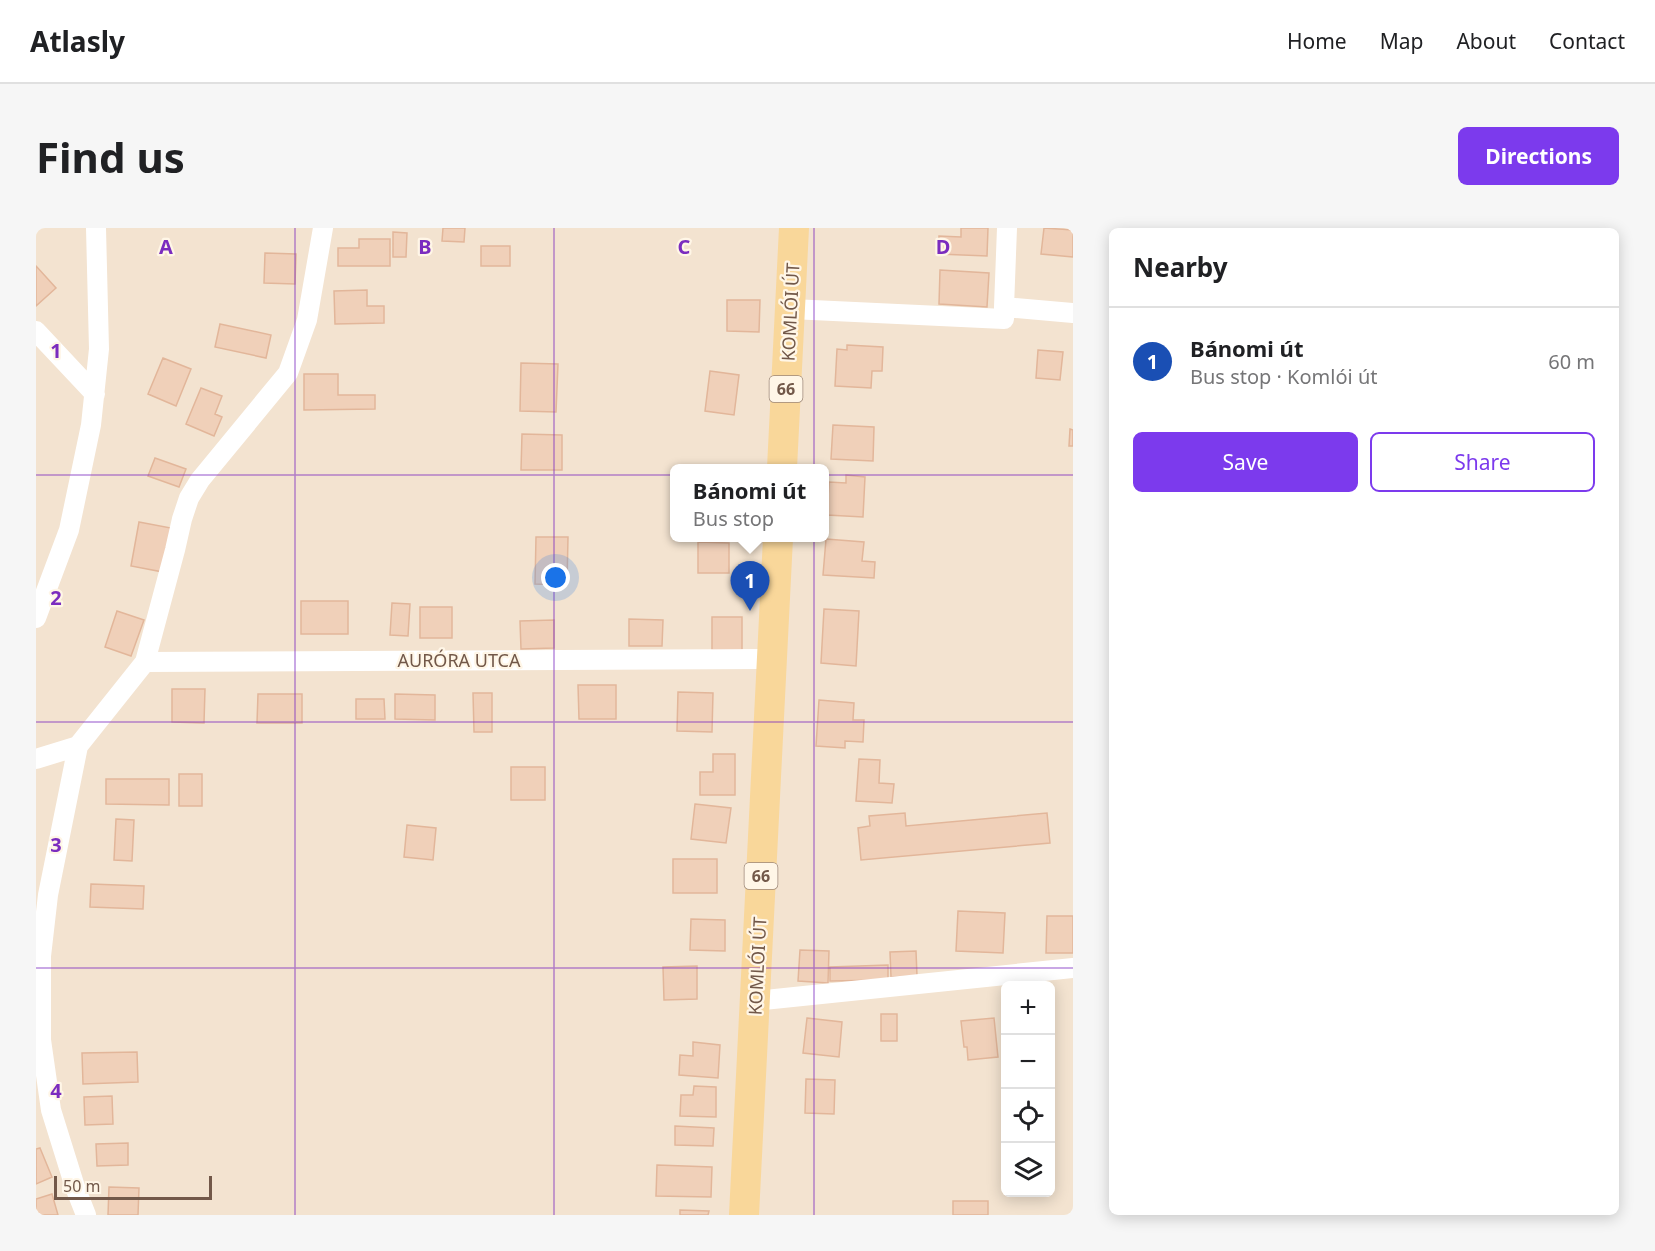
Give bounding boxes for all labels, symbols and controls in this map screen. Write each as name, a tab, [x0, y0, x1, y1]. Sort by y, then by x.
text: Atlasly	[30, 22, 125, 60]
text: Home	[1287, 27, 1347, 55]
text: Map	[1380, 27, 1423, 55]
text: About	[1456, 27, 1516, 55]
text: Contact	[1549, 27, 1625, 55]
button: Directions	[1458, 127, 1619, 185]
text: Find us	[36, 128, 185, 185]
text: A	[159, 233, 173, 260]
text: B	[418, 233, 432, 260]
text: C	[678, 233, 691, 260]
text: D	[936, 233, 950, 260]
text: Nearby	[1133, 249, 1228, 285]
street label: KOMLÓI ÚT	[775, 262, 805, 362]
text: Bánomi út	[1190, 333, 1303, 363]
text: 1	[50, 337, 62, 364]
text: 1	[1147, 348, 1158, 375]
text: 60 m	[1548, 348, 1595, 375]
text: Bus stop · Komlói út	[1190, 363, 1377, 390]
road number: 66	[770, 376, 802, 402]
button: Save	[1133, 432, 1358, 492]
button: Share	[1370, 432, 1595, 492]
popup	[670, 464, 829, 542]
text: Bánomi út	[693, 475, 806, 505]
text: Bus stop	[693, 505, 774, 532]
pin: 1	[730, 562, 770, 611]
your location	[541, 563, 570, 592]
text: 2	[50, 584, 62, 611]
street label: AURÓRA UTCA	[398, 648, 521, 672]
text: 3	[50, 831, 62, 858]
road number: 66	[744, 863, 778, 889]
street label: KOMLÓI ÚT	[742, 916, 772, 1016]
map controls	[1001, 981, 1055, 1197]
button: +	[1001, 981, 1055, 1035]
button: −	[1001, 1035, 1055, 1089]
text: 4	[50, 1077, 62, 1104]
button: locate	[1001, 1089, 1055, 1143]
button: layers	[1001, 1143, 1055, 1197]
scale bar	[54, 1173, 212, 1200]
text: 50 m	[63, 1175, 100, 1197]

